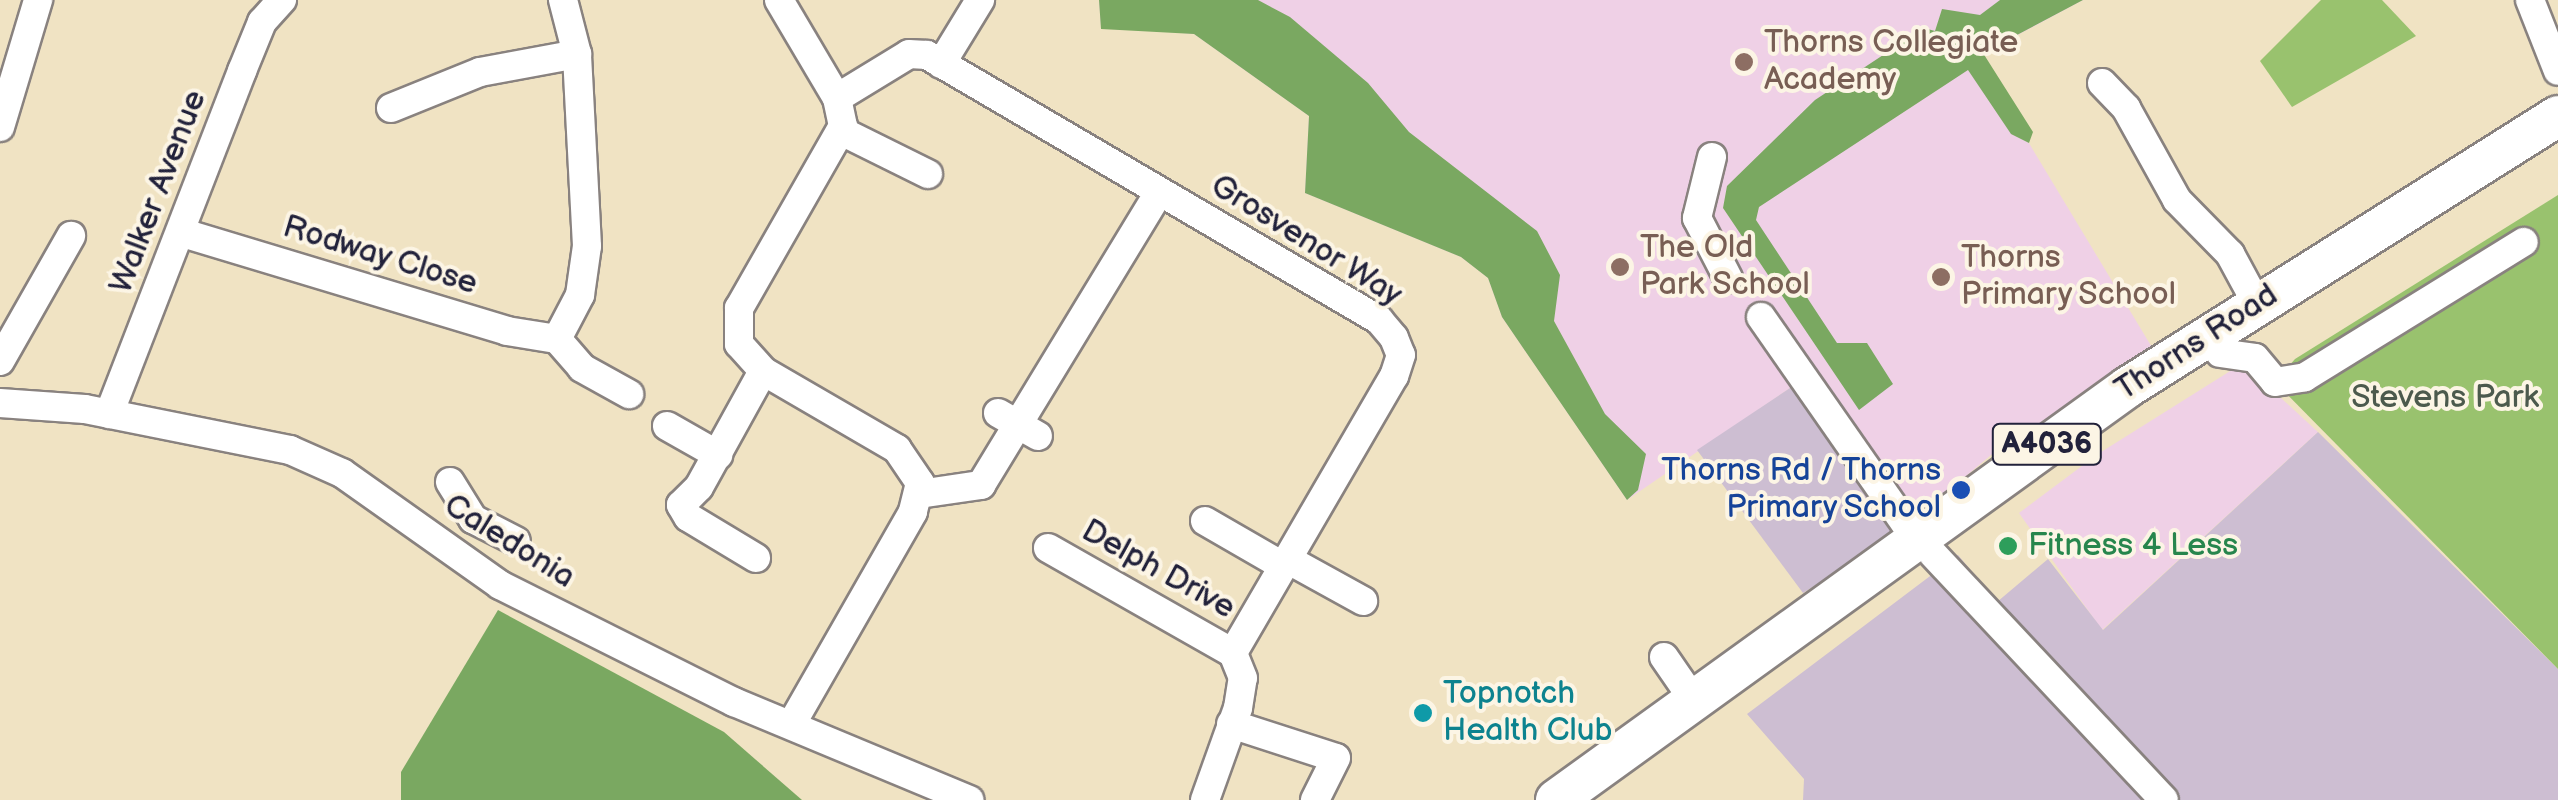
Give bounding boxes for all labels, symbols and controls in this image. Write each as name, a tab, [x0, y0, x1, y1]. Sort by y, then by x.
place label: Thorns Collegiate Academy	[1764, 25, 2018, 100]
marker: Thorns Collegiate Academy	[1733, 51, 1755, 73]
street label: Walker Avenue	[103, 85, 215, 299]
street label: Grosvenor Way	[1203, 167, 1409, 315]
street label: Rodway Close	[277, 208, 483, 304]
place label: The Old Park School	[1640, 230, 1810, 305]
place label: Thorns Primary School	[1961, 240, 2179, 315]
marker: The Old Park School	[1609, 256, 1631, 278]
marker: Thorns Primary School	[1930, 266, 1952, 288]
street label: Thorns Road	[2109, 276, 2285, 410]
park label: Stevens Park	[2351, 379, 2539, 417]
road number: A4036	[1990, 419, 2104, 469]
place label: Thorns Rd / Thorns Primary School	[1660, 453, 1941, 528]
marker: Thorns Rd / Thorns Primary School	[1950, 479, 1972, 501]
street label: Caledonia	[437, 487, 581, 597]
street label: Delph Drive	[1075, 512, 1241, 628]
place label: Fitness 4 Less	[2028, 527, 2238, 565]
marker: Fitness 4 Less	[1997, 535, 2019, 557]
place label: Topnotch Health Club	[1443, 676, 1613, 751]
marker: Topnotch Health Club	[1412, 702, 1434, 724]

